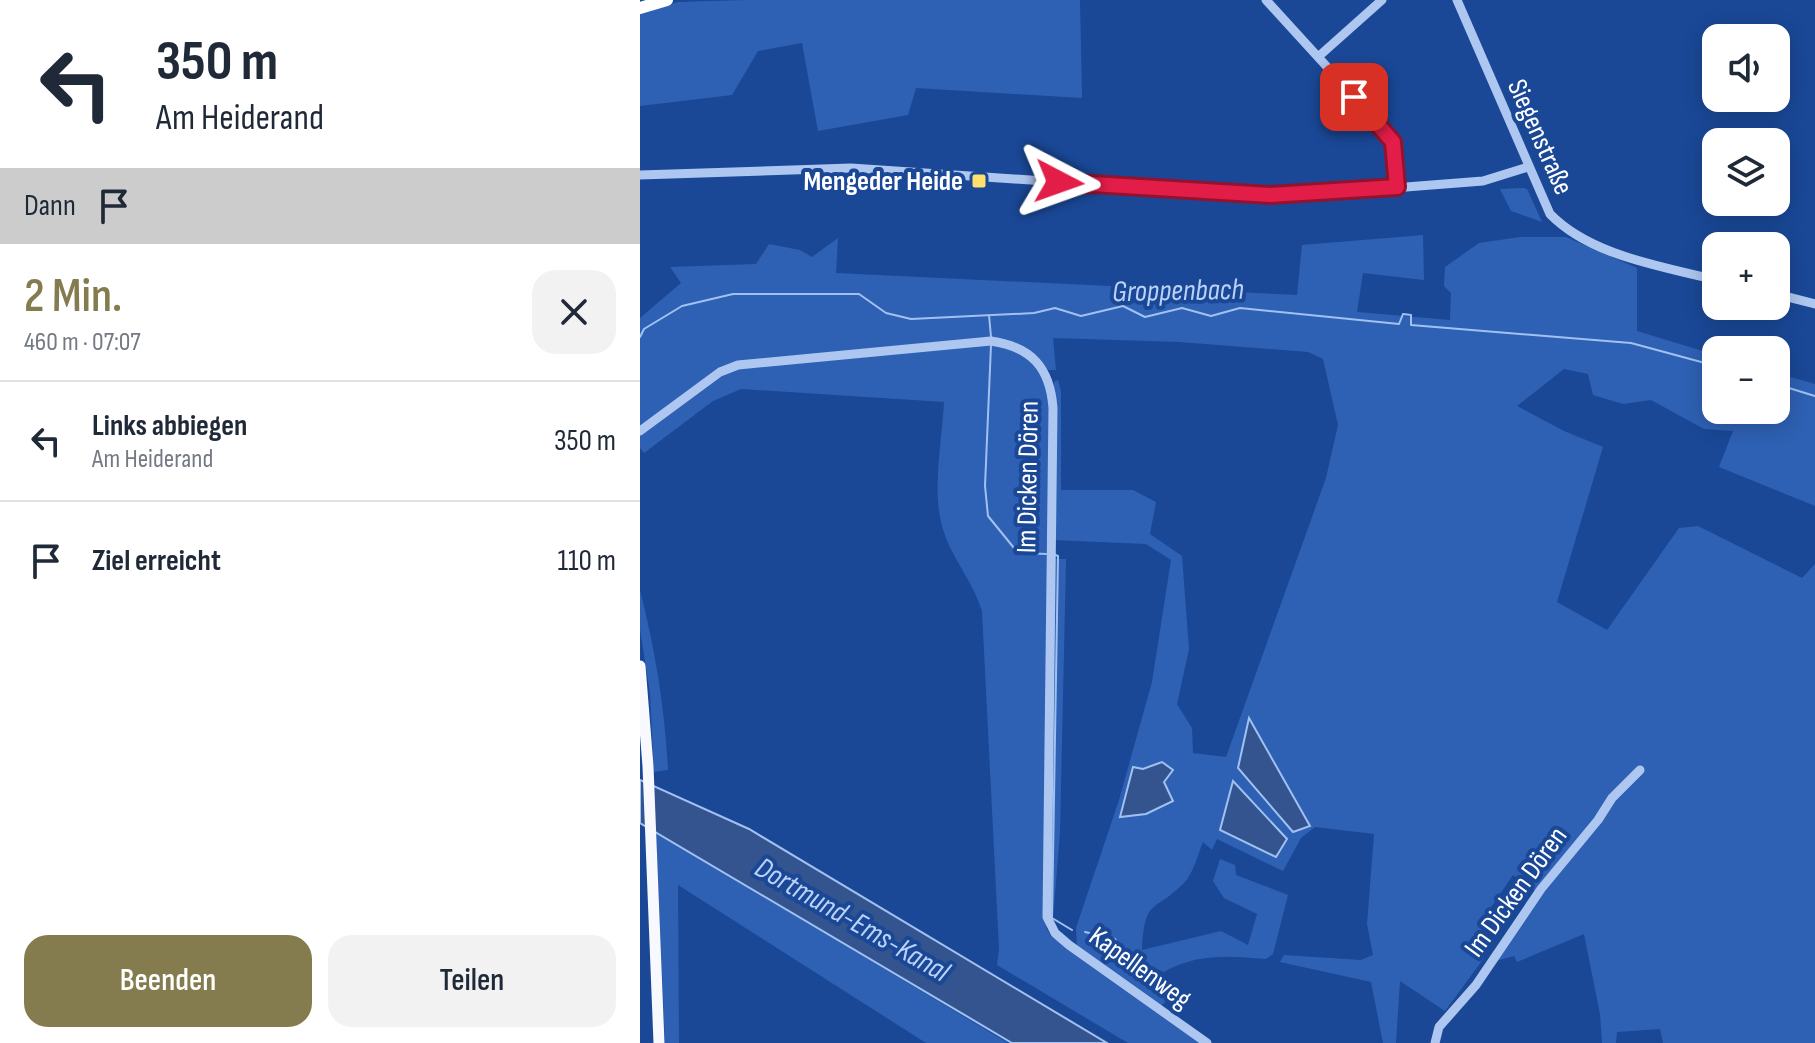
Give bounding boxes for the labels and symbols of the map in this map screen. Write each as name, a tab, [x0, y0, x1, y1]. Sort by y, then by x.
pin	[1320, 63, 1388, 131]
street label: Siegenstraße	[1500, 74, 1580, 200]
position arrow	[1017, 140, 1101, 224]
place label: Mengeder Heide	[803, 165, 963, 198]
marker: Mengeder Heide	[970, 172, 988, 190]
water label: Groppenbach	[1112, 272, 1244, 310]
street label: Im Dicken Dören	[1010, 401, 1046, 553]
street label: Im Dicken Dören	[1458, 821, 1574, 963]
water label: Dortmund-Ems-Kanal	[748, 850, 957, 991]
street label: Kapellenweg	[1083, 920, 1197, 1016]

